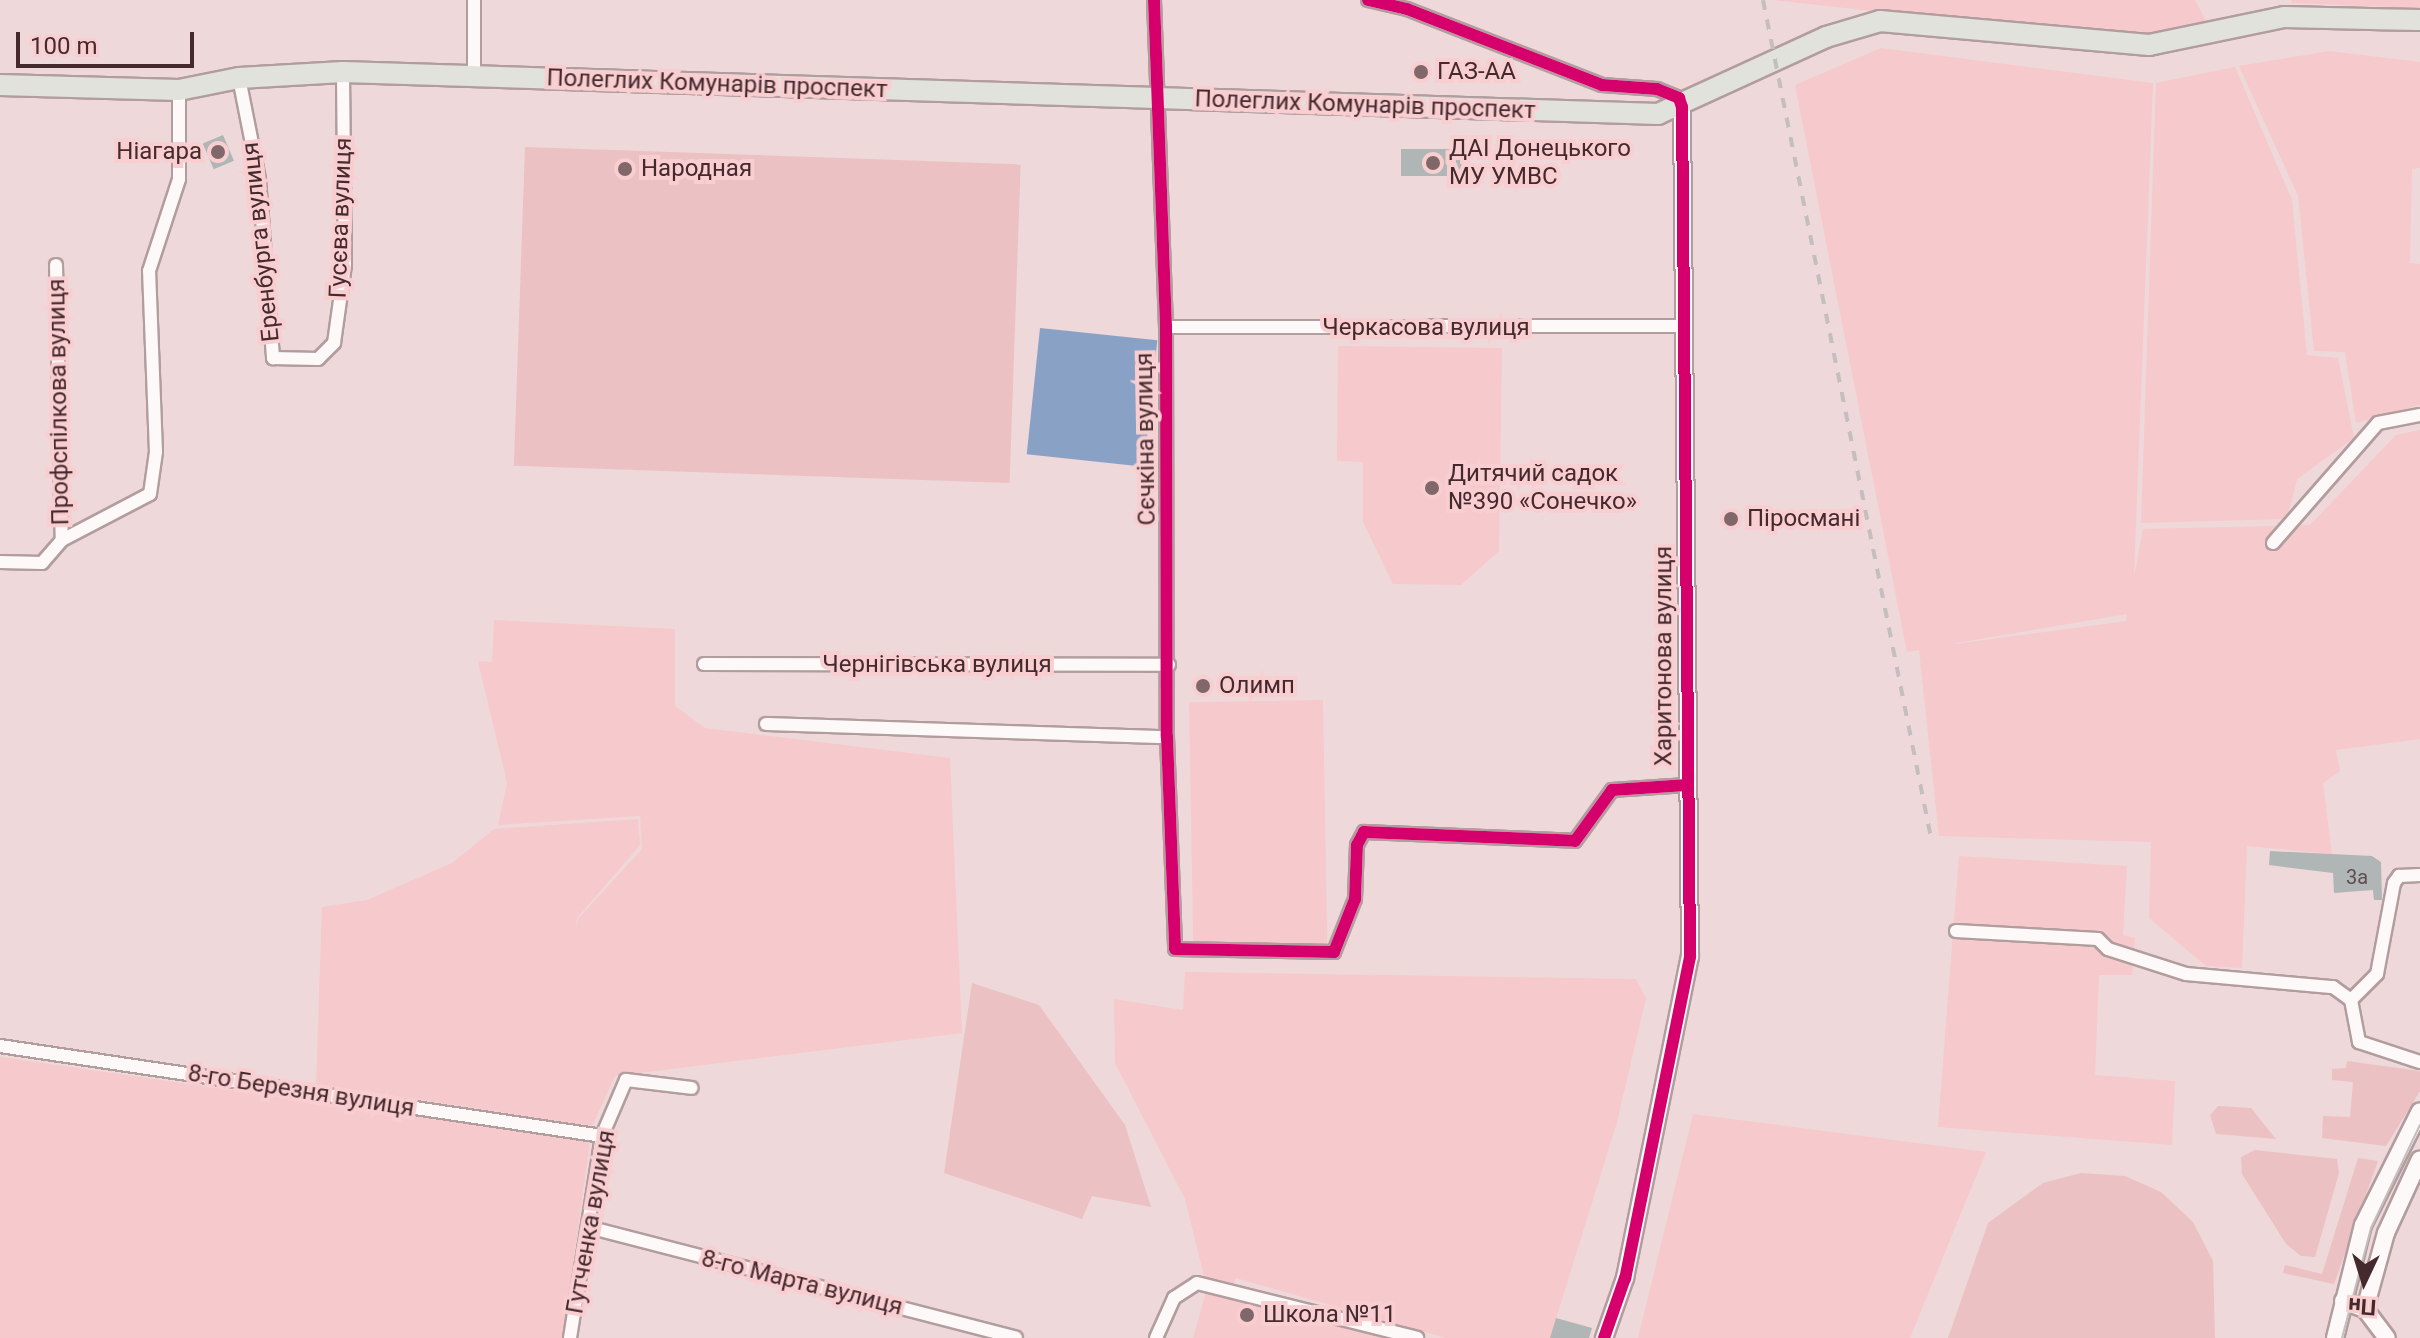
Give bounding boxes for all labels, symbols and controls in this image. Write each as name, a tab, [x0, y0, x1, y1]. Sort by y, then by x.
scale bar	[20, 16, 198, 66]
text: 100 m	[30, 32, 97, 60]
place label: ГАЗ-АА	[1437, 58, 1516, 86]
marker: ГАЗ-АА	[1412, 63, 1430, 81]
street label: Полеглих Комунарів проспект	[546, 64, 888, 104]
street label: Полеглих Комунарів проспект	[1194, 85, 1536, 125]
place label: ДАІ Донецького МУ УМВС	[1449, 135, 1631, 191]
street label: Гусєва вулиця	[324, 137, 358, 299]
place label: Ніагара	[116, 138, 202, 166]
street label: Еренбурга вулиця	[236, 141, 286, 343]
marker: Ніагара	[209, 143, 227, 161]
marker: ДАІ Донецького МУ УМВС	[1424, 154, 1442, 172]
place label: Народная	[641, 155, 752, 183]
marker: Народная	[616, 160, 634, 178]
street label: Профспілкова вулиця	[42, 278, 76, 526]
street label: Черкасова вулиця	[1322, 314, 1530, 342]
street label: Сєчкіна вулиця	[1130, 352, 1162, 526]
place label: Дитячий садок №390 «Сонечко»	[1448, 460, 1637, 516]
marker: Дитячий садок №390 «Сонечко»	[1423, 479, 1441, 497]
place label: Піросмані	[1747, 505, 1860, 533]
marker: Піросмані	[1722, 510, 1740, 528]
street label: Харитонова вулиця	[1650, 546, 1678, 766]
street label: Чернігівська вулиця	[822, 651, 1052, 679]
place label: Олимп	[1219, 672, 1295, 700]
marker: Олимп	[1194, 677, 1212, 695]
house number: 3а	[2346, 865, 2368, 889]
street label: 8-го Березня вулиця	[186, 1059, 416, 1123]
street label: Гутченка вулиця	[561, 1128, 621, 1316]
north arrow	[2324, 1242, 2404, 1322]
street label: 8-го Марта вулиця	[698, 1244, 906, 1322]
text: Пн	[2347, 1293, 2377, 1320]
place label: Школа №11	[1263, 1301, 1396, 1329]
marker: Школа №11	[1238, 1306, 1256, 1324]

